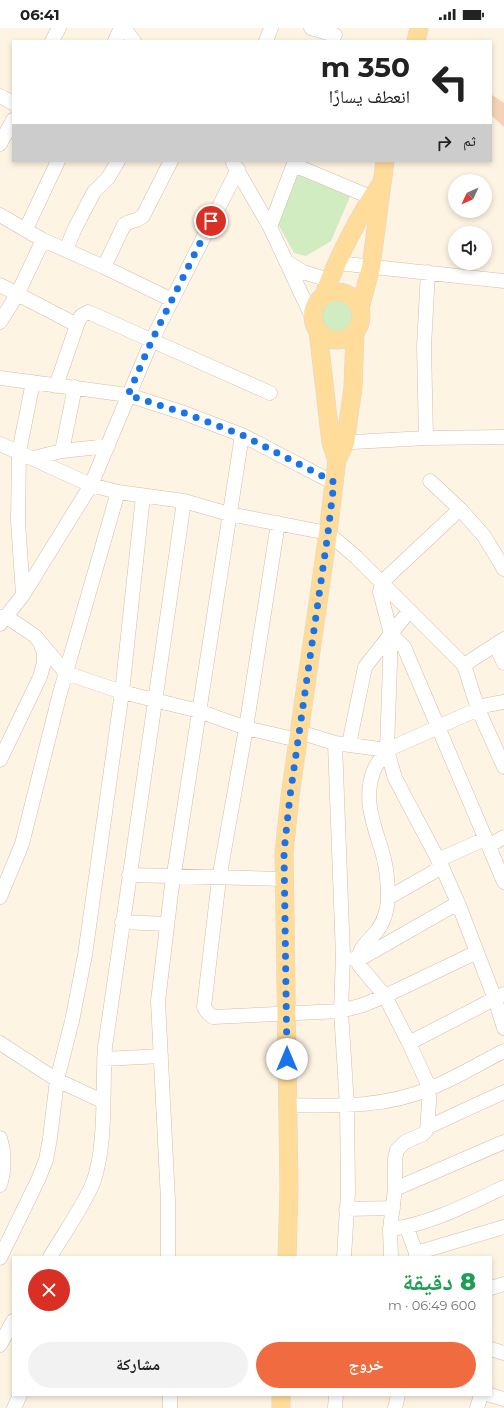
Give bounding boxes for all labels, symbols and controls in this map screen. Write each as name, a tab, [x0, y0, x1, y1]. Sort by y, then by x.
text: 06:41	[20, 5, 60, 24]
text: 350 m	[321, 50, 410, 84]
icon: left	[424, 56, 476, 108]
text: انعطف يسارًا	[329, 86, 410, 108]
text: ثم	[463, 131, 476, 150]
icon: right	[433, 132, 455, 154]
north arrow	[448, 174, 492, 218]
map controls	[448, 174, 492, 270]
pin	[194, 204, 228, 238]
icon: arrive	[200, 210, 222, 232]
button: sound	[448, 226, 492, 270]
position arrow	[266, 1038, 308, 1080]
text: 8 دقيقة	[403, 1267, 476, 1296]
button: close	[28, 1269, 70, 1311]
text: 600 m · 06:49	[388, 1297, 476, 1313]
button: مشاركة	[28, 1342, 248, 1388]
button: خروج	[256, 1342, 476, 1388]

